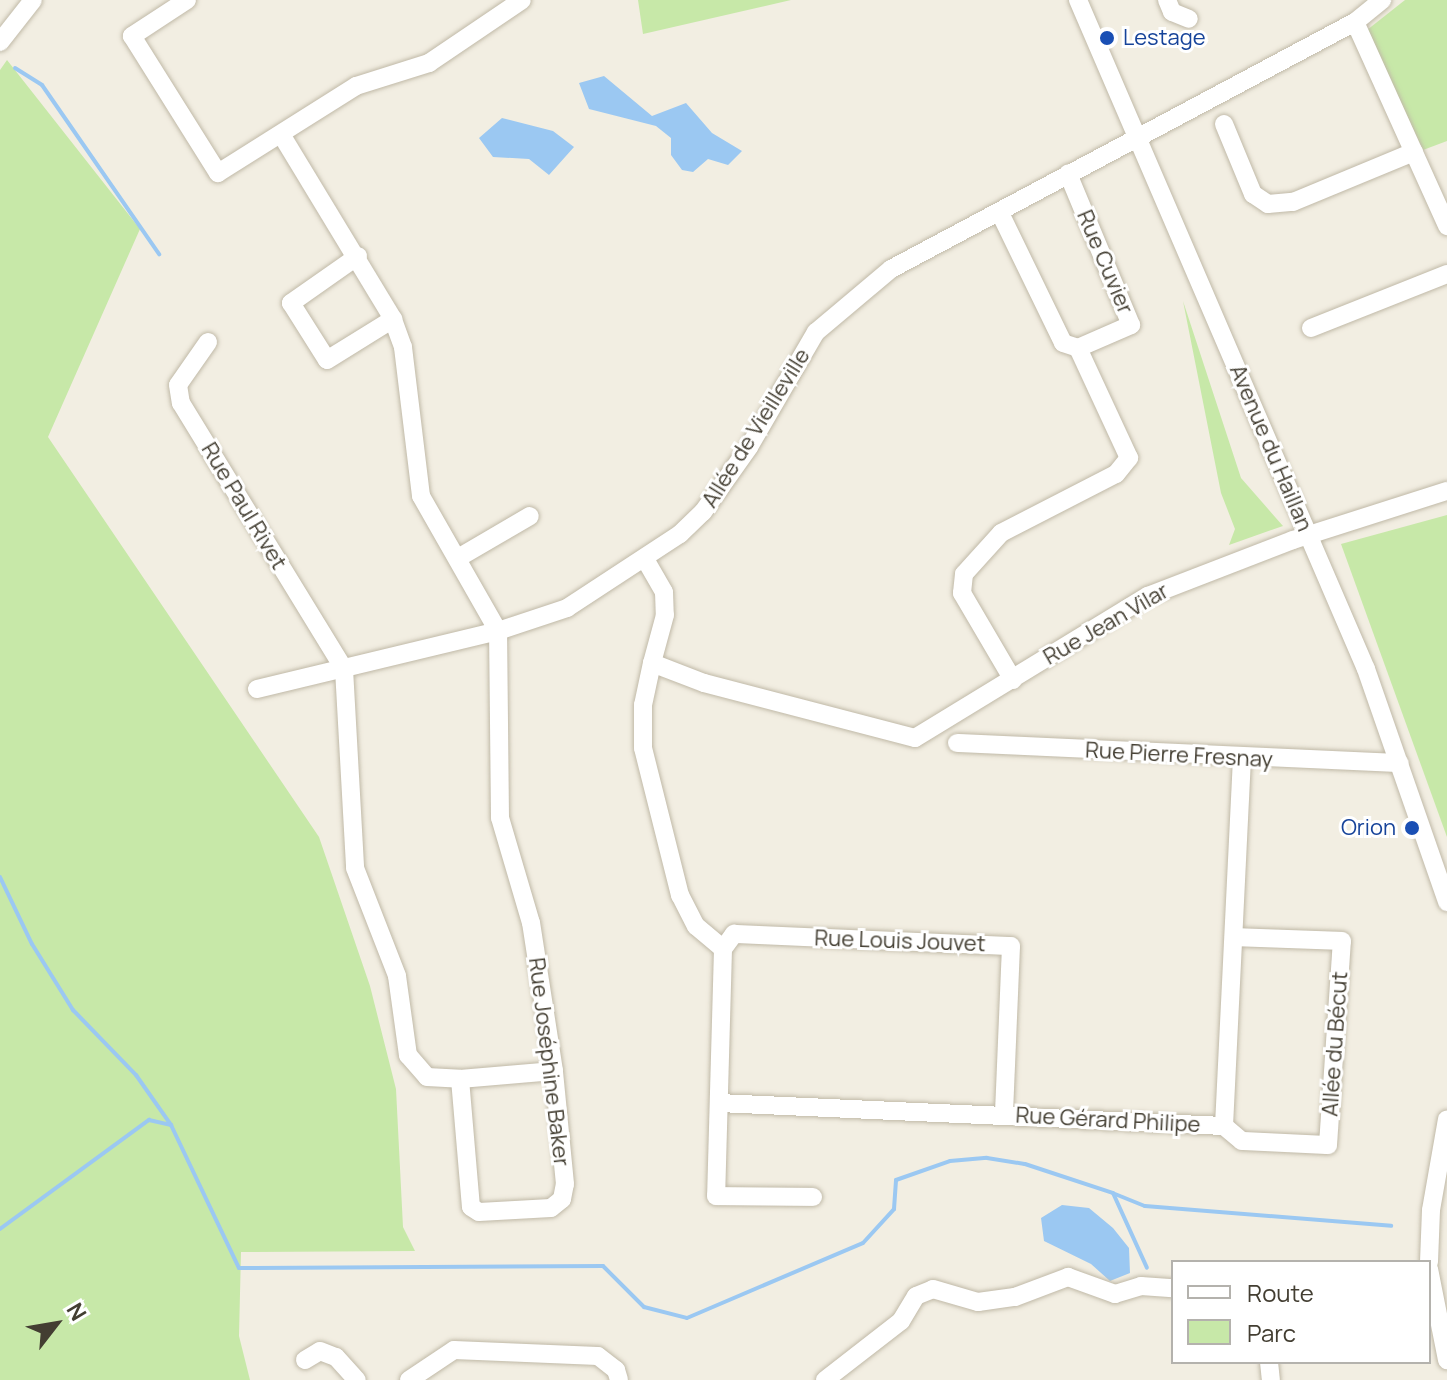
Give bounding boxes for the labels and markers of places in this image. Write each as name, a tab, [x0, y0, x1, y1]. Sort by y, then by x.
place label: Lestage	[1123, 25, 1206, 51]
marker: Lestage	[1098, 29, 1116, 47]
place label: Orion	[1341, 815, 1396, 841]
marker: Orion	[1403, 819, 1421, 837]

